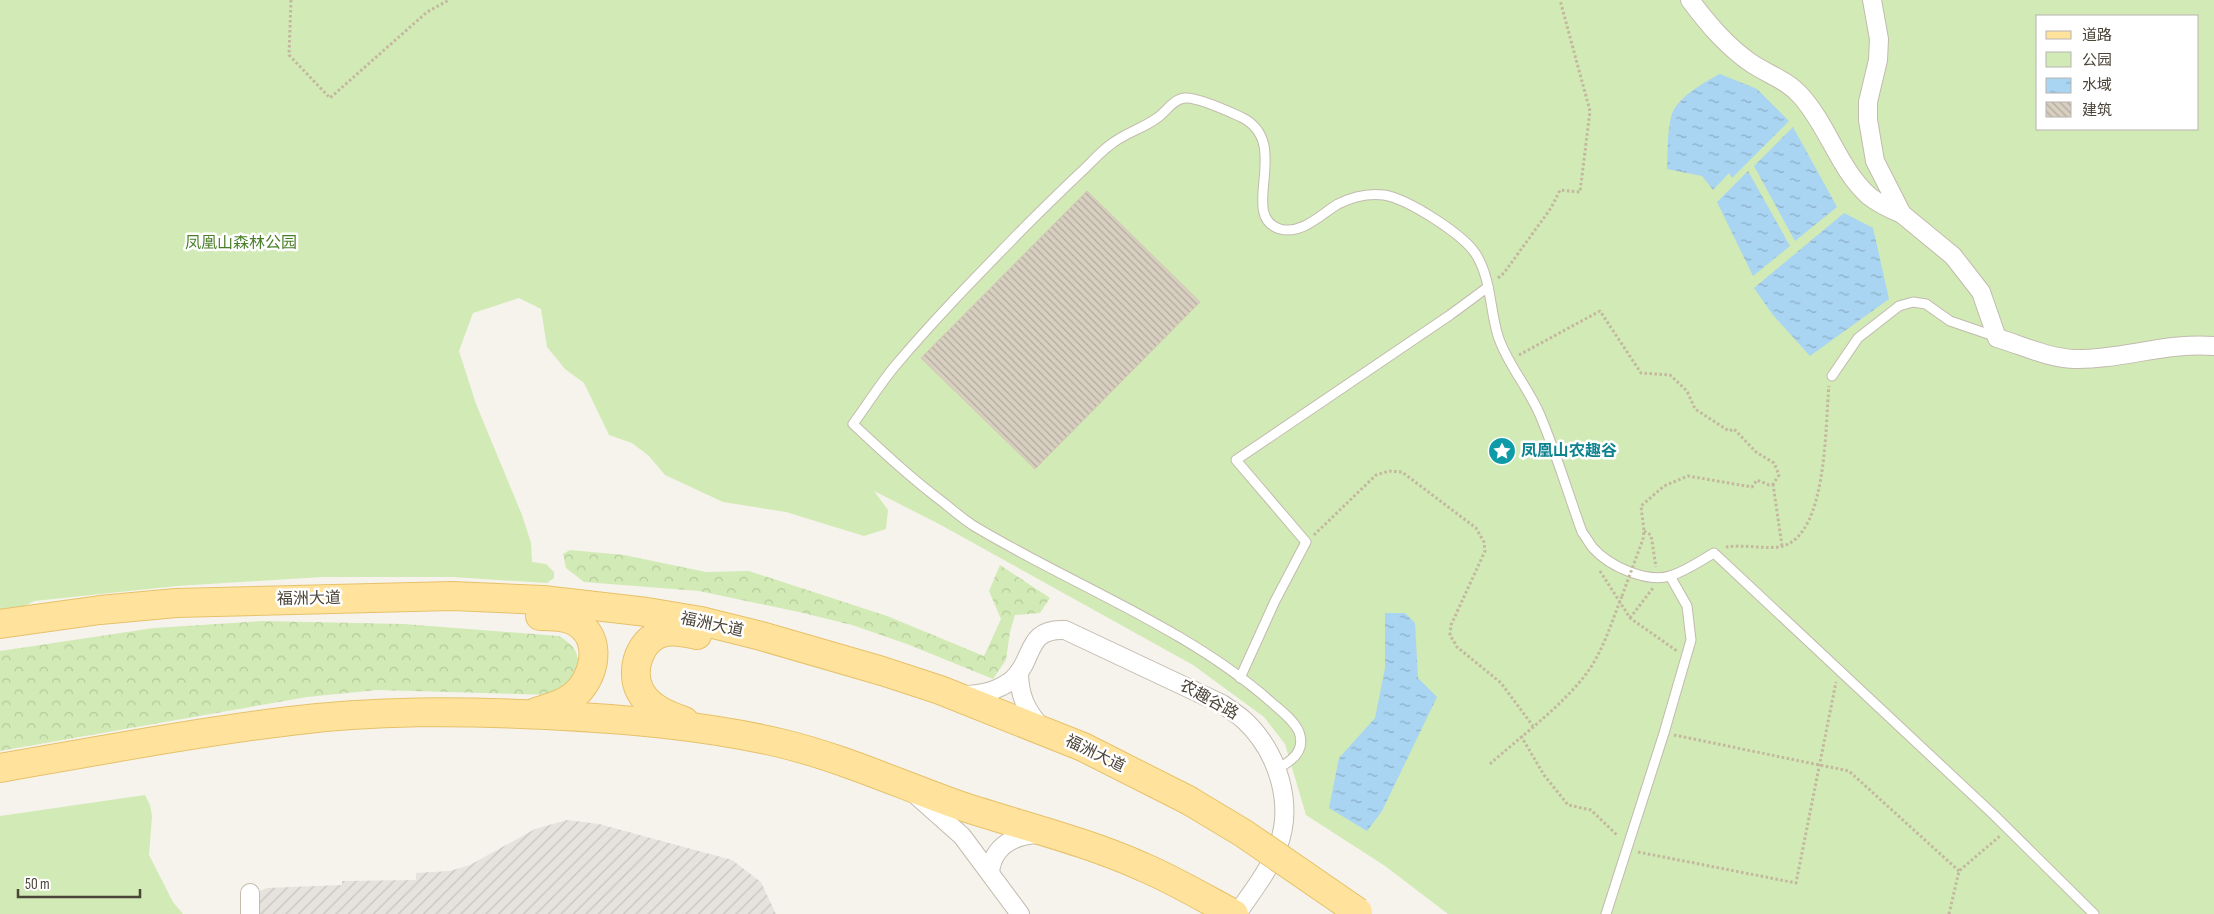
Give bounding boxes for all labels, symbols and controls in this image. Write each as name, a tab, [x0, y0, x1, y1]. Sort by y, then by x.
legend	[2036, 15, 2199, 130]
text: 道路	[2082, 26, 2112, 45]
text: 公园	[2082, 51, 2112, 70]
text: 水域	[2082, 76, 2112, 95]
text: 建筑	[2082, 101, 2112, 120]
park label: 凤凰山森林公园	[185, 234, 297, 253]
place icon: 凤凰山农趣谷	[1487, 436, 1517, 466]
place label: 凤凰山农趣谷	[1521, 442, 1617, 461]
street label: 福洲大道	[277, 589, 341, 609]
street label: 福洲大道	[679, 609, 745, 641]
street label: 农趣谷路	[1176, 676, 1242, 724]
street label: 福洲大道	[1062, 731, 1128, 777]
scale bar	[18, 866, 140, 898]
text: 50 m	[25, 875, 50, 894]

